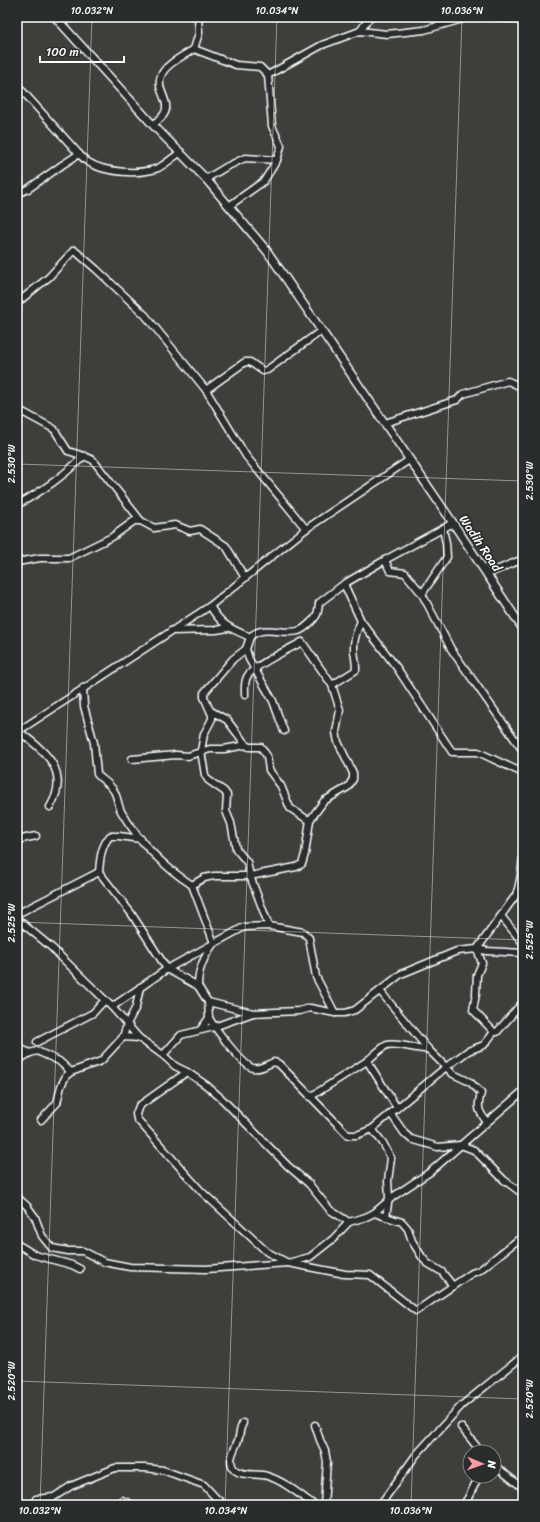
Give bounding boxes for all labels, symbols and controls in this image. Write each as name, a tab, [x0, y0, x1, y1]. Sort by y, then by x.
text: 10.032°N	[71, 2, 113, 20]
text: 10.034°N	[256, 2, 299, 20]
text: 10.036°N	[441, 2, 483, 20]
scale bar	[40, 38, 124, 64]
text: 100 m	[46, 41, 79, 63]
text: 2.530°W	[3, 444, 21, 483]
text: 2.530°W	[521, 461, 539, 500]
street label: Wadih Road	[453, 510, 509, 578]
text: 2.525°W	[3, 903, 21, 942]
text: 2.525°W	[521, 920, 539, 959]
text: 2.520°W	[3, 1361, 21, 1400]
text: 2.520°W	[521, 1379, 539, 1418]
north arrow	[462, 1444, 502, 1484]
text: N	[482, 1459, 501, 1469]
text: 10.032°N	[19, 1502, 61, 1520]
text: 10.034°N	[205, 1502, 248, 1520]
text: 10.036°N	[390, 1502, 432, 1520]

